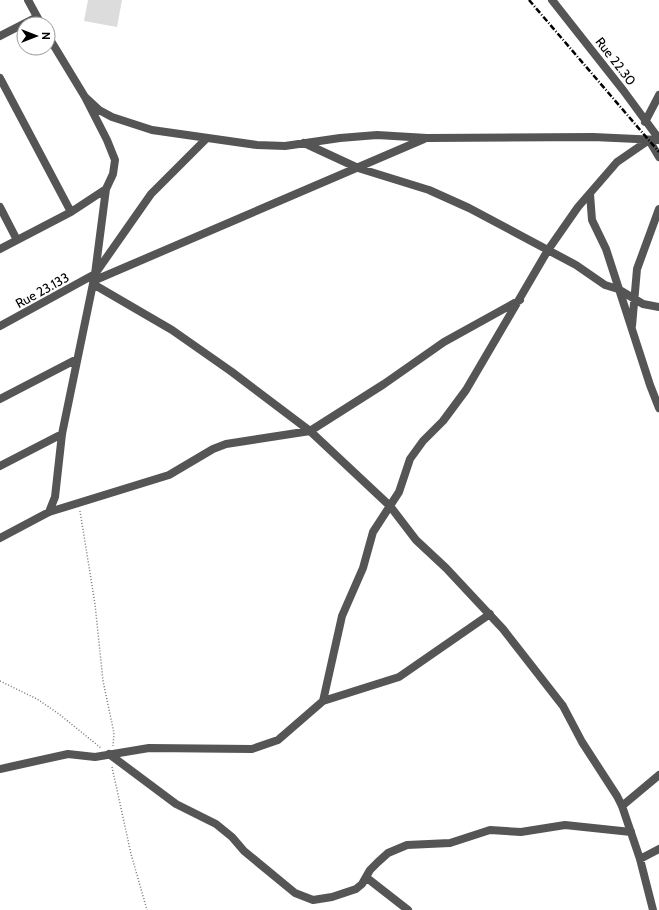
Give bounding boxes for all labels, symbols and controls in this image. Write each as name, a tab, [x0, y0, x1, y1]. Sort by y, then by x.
north arrow	[16, 16, 56, 56]
text: N	[39, 32, 53, 40]
street label: Rue 22.30	[592, 34, 640, 88]
street label: Rue 23.133	[12, 269, 72, 311]

